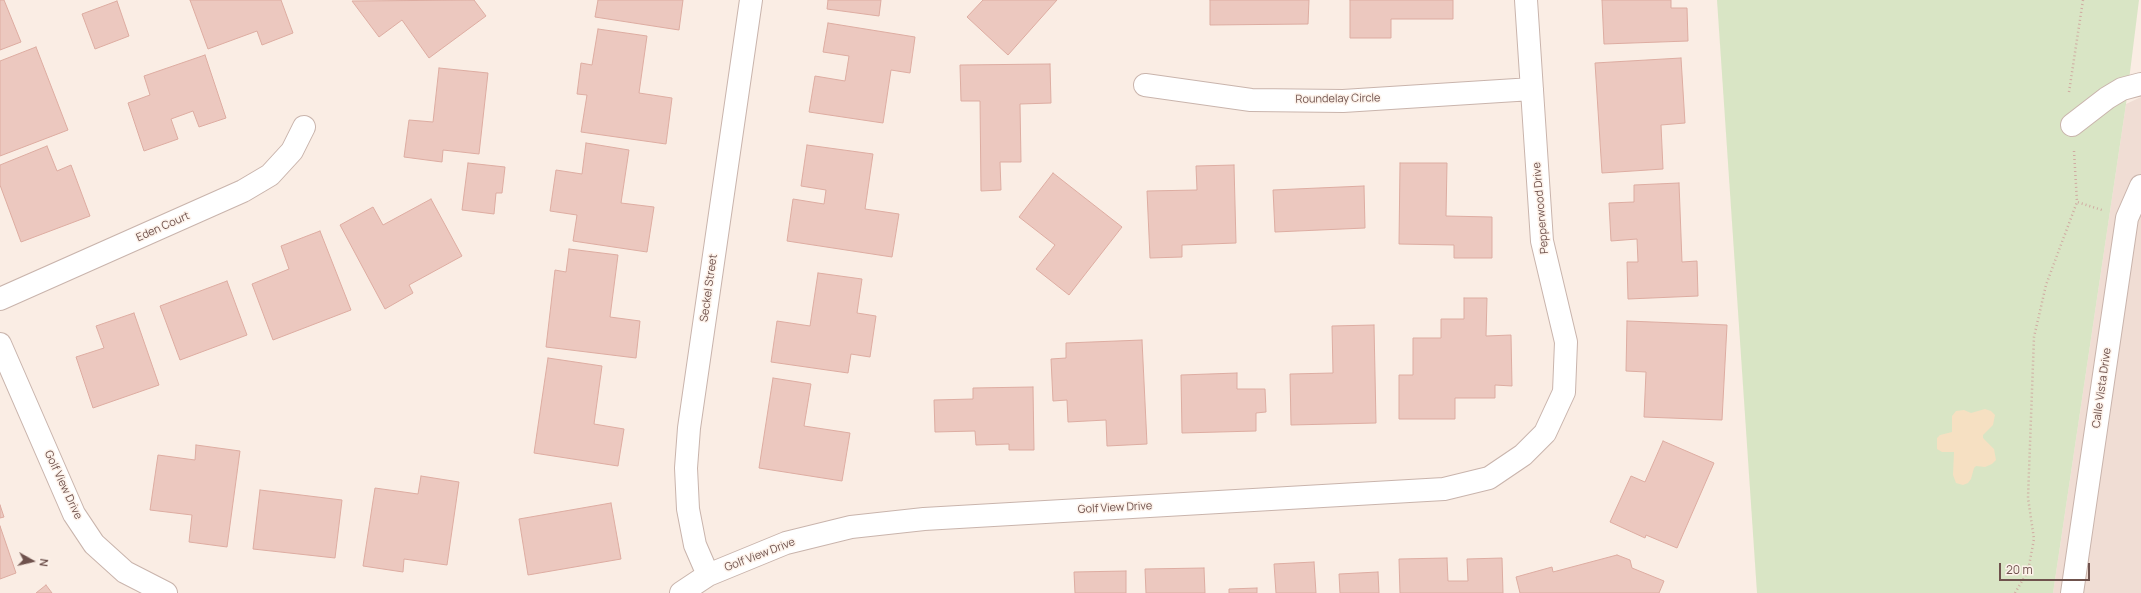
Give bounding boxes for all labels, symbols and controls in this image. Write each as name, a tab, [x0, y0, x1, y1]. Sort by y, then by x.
street label: Roundelay Circle	[1295, 92, 1381, 106]
street label: Pepperwood Drive	[1530, 162, 1552, 254]
street label: Eden Court	[134, 209, 192, 245]
street label: Seckel Street	[698, 253, 720, 323]
street label: Calle Vista Drive	[2090, 347, 2114, 429]
street label: Golf View Drive	[41, 448, 85, 522]
street label: Golf View Drive	[1077, 499, 1153, 517]
street label: Golf View Drive	[723, 535, 797, 575]
north arrow	[12, 541, 52, 581]
scale bar	[2001, 555, 2092, 581]
text: N	[36, 558, 52, 568]
text: 20 m	[2006, 561, 2033, 578]

